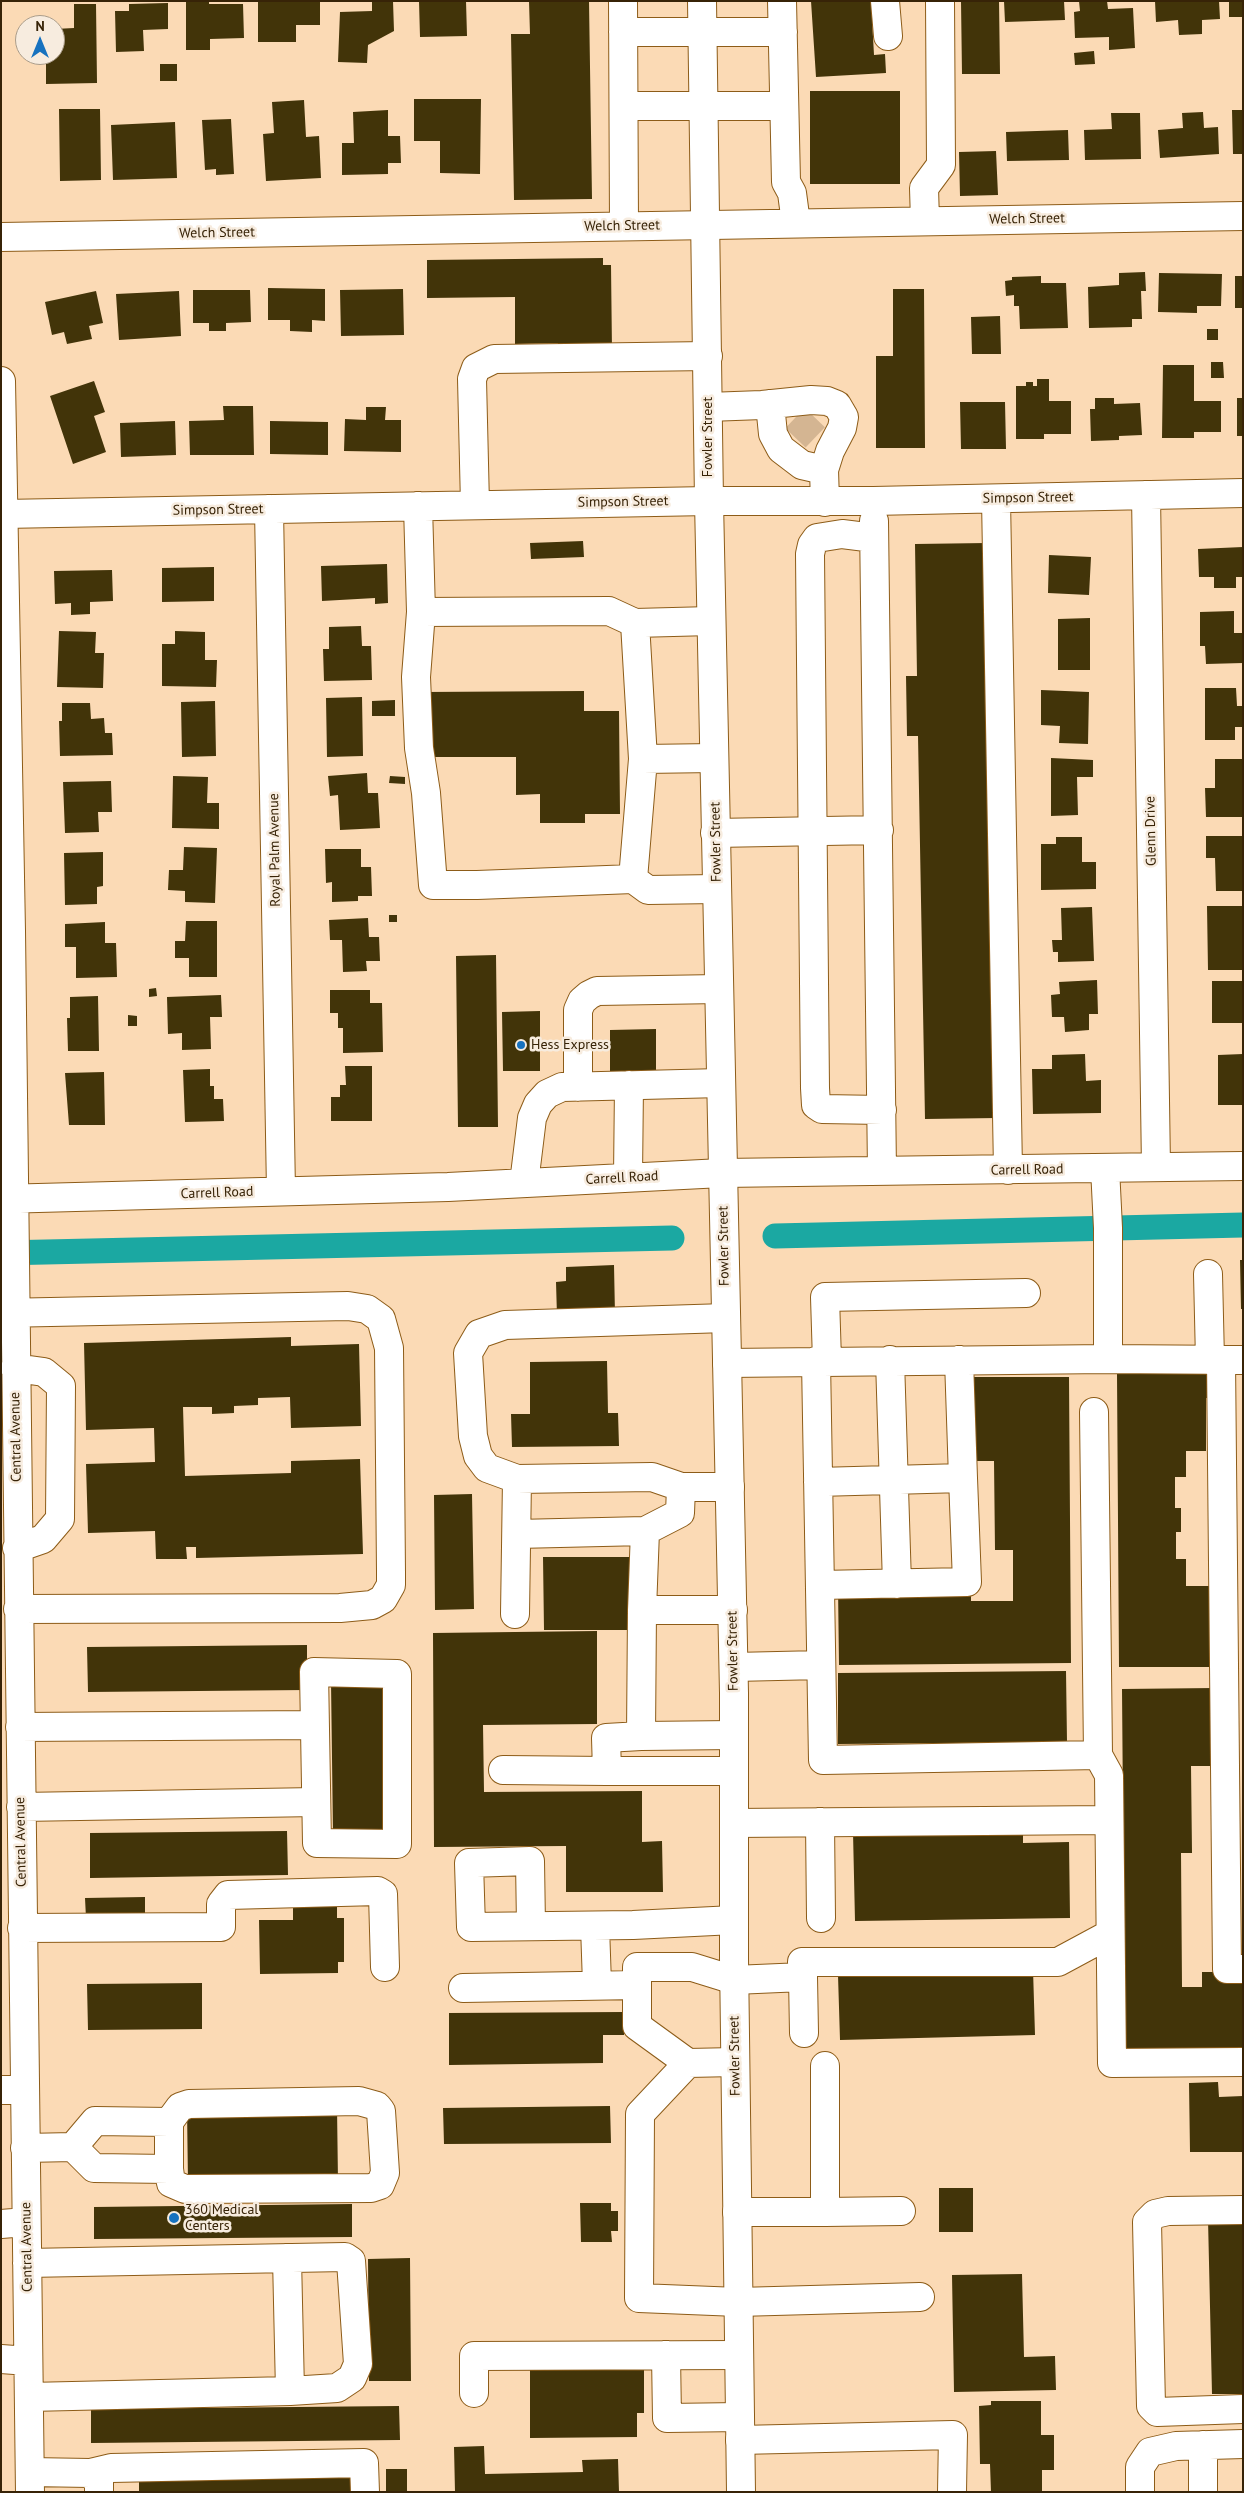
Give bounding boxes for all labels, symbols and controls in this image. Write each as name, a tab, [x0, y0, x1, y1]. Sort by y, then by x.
north arrow	[15, 15, 65, 65]
text: N	[35, 17, 45, 35]
street label: Welch Street	[989, 210, 1065, 228]
street label: Welch Street	[584, 217, 660, 235]
street label: Welch Street	[179, 224, 255, 242]
street label: Fowler Street	[700, 397, 716, 477]
street label: Simpson Street	[983, 489, 1073, 507]
street label: Simpson Street	[578, 493, 668, 511]
street label: Simpson Street	[173, 501, 263, 519]
street label: Royal Palm Avenue	[266, 793, 284, 907]
street label: Glenn Drive	[1142, 796, 1160, 866]
street label: Fowler Street	[707, 802, 725, 882]
place label: Hess Express	[531, 1037, 609, 1053]
marker: Hess Express	[515, 1039, 527, 1051]
street label: Carrell Road	[990, 1161, 1064, 1179]
street label: Carrell Road	[585, 1168, 659, 1188]
street label: Carrell Road	[180, 1183, 254, 1203]
street label: Fowler Street	[715, 1206, 733, 1286]
street label: Central Avenue	[7, 1392, 25, 1482]
street label: Fowler Street	[724, 1611, 742, 1691]
street label: Central Avenue	[12, 1797, 30, 1887]
street label: Fowler Street	[726, 2016, 744, 2096]
street label: Central Avenue	[18, 2202, 36, 2292]
place label: 360 Medical Centers	[185, 2202, 258, 2234]
marker: 360 Medical Centers	[167, 2211, 181, 2225]

